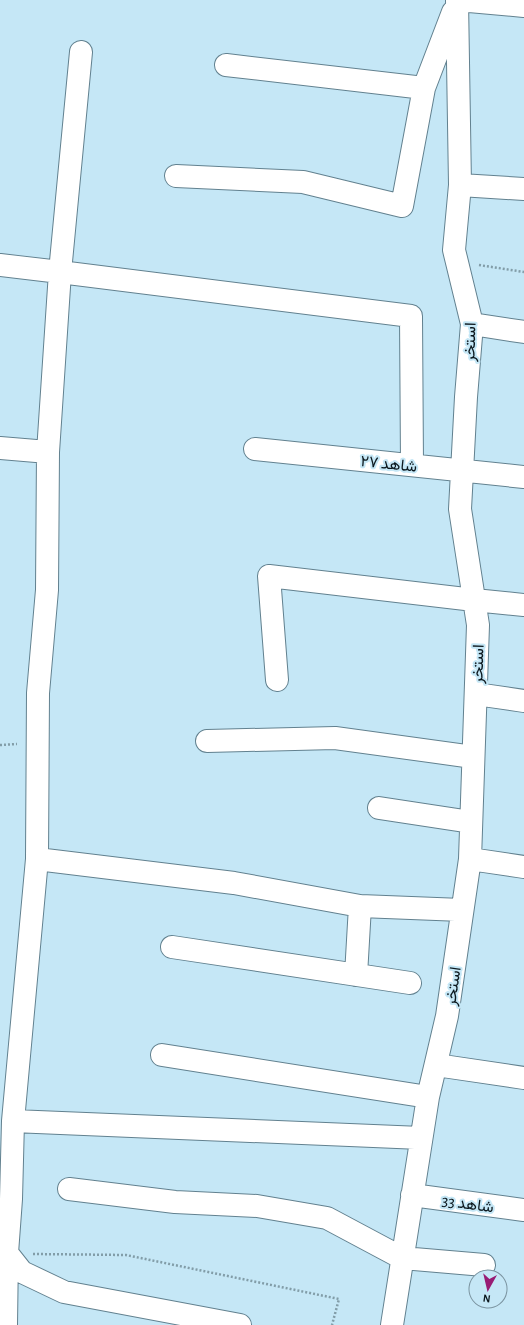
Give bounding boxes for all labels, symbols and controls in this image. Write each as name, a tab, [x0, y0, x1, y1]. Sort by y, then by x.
street label: استخر	[461, 322, 481, 363]
street label: شاهد ۲۷	[360, 453, 418, 475]
street label: استخر	[469, 644, 489, 685]
street label: استخر	[442, 966, 466, 1008]
street label: شاهد 33	[441, 1192, 495, 1216]
north arrow	[468, 1269, 508, 1309]
text: N	[482, 1292, 491, 1304]

